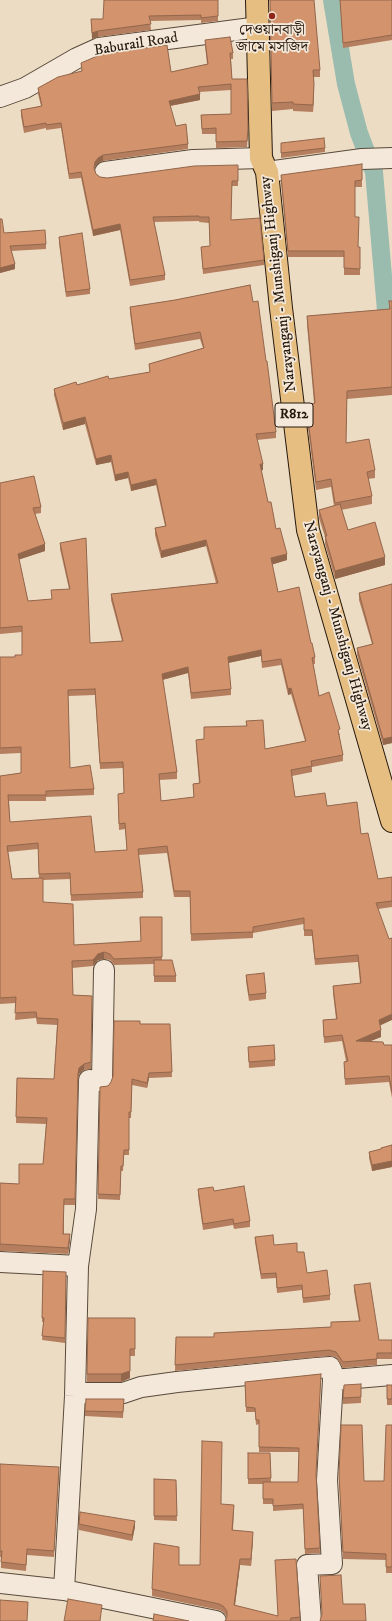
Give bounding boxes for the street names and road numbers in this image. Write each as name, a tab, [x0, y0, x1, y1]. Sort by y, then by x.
street label: Baburail Road	[93, 29, 179, 61]
street label: Narayanganj - Munshiganj Highway	[257, 175, 301, 393]
road number: R812	[275, 403, 313, 427]
street label: Narayanganj - Munshiganj Highway	[298, 519, 376, 733]

